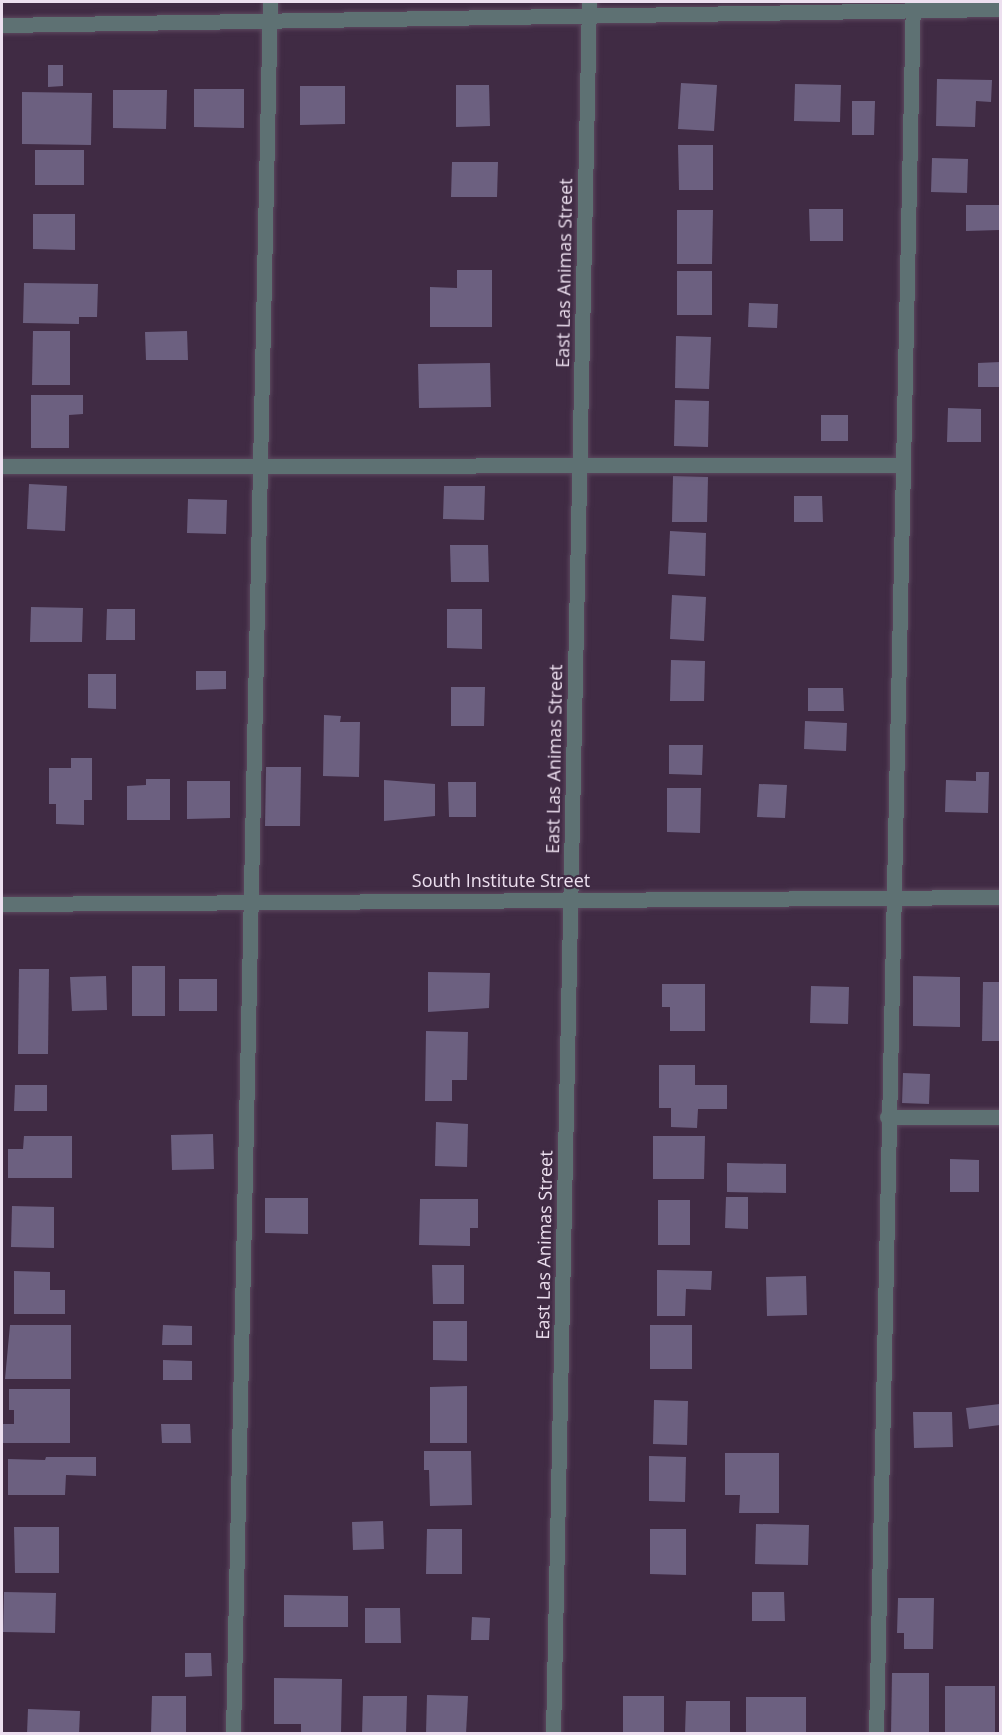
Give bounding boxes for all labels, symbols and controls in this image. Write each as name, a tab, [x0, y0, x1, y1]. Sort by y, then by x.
street label: East Las Animas Street	[552, 178, 576, 368]
street label: East Las Animas Street	[542, 664, 566, 854]
street label: South Institute Street	[412, 869, 590, 891]
street label: East Las Animas Street	[532, 1150, 556, 1340]

